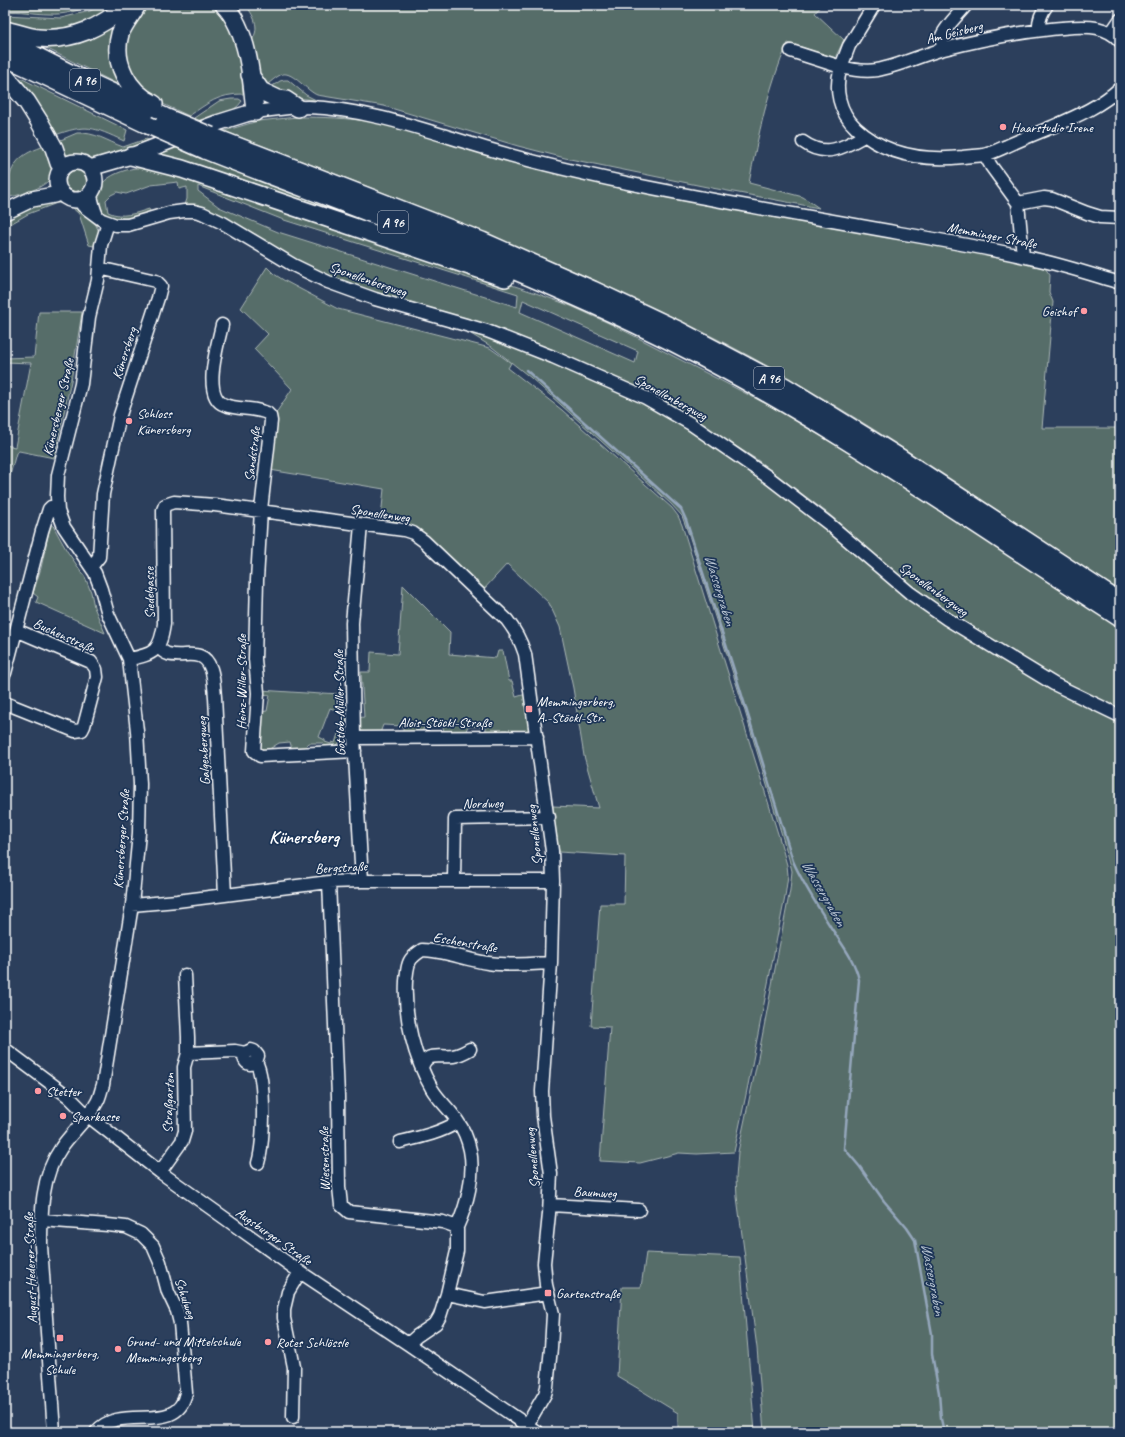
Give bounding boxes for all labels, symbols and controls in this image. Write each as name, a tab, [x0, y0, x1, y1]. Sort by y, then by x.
street label: Am Geisberg	[924, 17, 985, 48]
road number: A 96	[70, 69, 100, 91]
place label: Haarstudio Irene	[1011, 119, 1094, 136]
marker: Haarstudio Irene	[998, 122, 1008, 132]
road number: A 96	[378, 211, 408, 233]
street label: Memminger Straße	[946, 219, 1039, 253]
street label: Sponellenbergweg	[327, 258, 410, 301]
place label: Geishof	[1042, 303, 1080, 320]
marker: Geishof	[1079, 306, 1089, 316]
street label: Künersberg	[108, 324, 141, 381]
street label: Künersberger Straße	[39, 355, 78, 457]
road number: A 96	[754, 367, 784, 389]
street label: Sponellenbergweg	[631, 370, 711, 425]
place label: Schloss Künersberg	[137, 405, 191, 438]
marker: Schloss Künersberg	[124, 416, 134, 426]
street label: Sandstraße	[241, 424, 264, 482]
street label: Sponellenweg	[349, 500, 412, 527]
water label: Wassergraben	[700, 553, 740, 629]
street label: Sponellenbergweg	[896, 559, 972, 621]
street label: Siedelgasse	[141, 565, 158, 619]
street label: Buchenstraße	[31, 614, 98, 657]
street label: Heinz-Willer-Straße	[233, 633, 250, 730]
street label: Gottlob-Müller-Straße	[330, 648, 349, 756]
place label: Memmingerberg, A.-Stöckl-Str.	[537, 693, 615, 726]
marker: Memmingerberg, A.-Stöckl-Str.	[524, 704, 534, 714]
street label: Alois-Stöckl-Straße	[399, 714, 493, 731]
street label: Galgenbergweg	[193, 715, 214, 786]
street label: Künersberger Straße	[110, 788, 134, 889]
street label: Nordweg	[463, 795, 504, 812]
street label: Sponellenweg	[523, 803, 546, 866]
district label: Künersberg	[269, 826, 340, 848]
water label: Wassergraben	[797, 857, 851, 931]
street label: Bergstraße	[315, 858, 369, 877]
street label: Eschenstraße	[432, 929, 500, 957]
street label: Straßgarten	[159, 1072, 178, 1133]
place label: Stetter	[46, 1083, 83, 1100]
marker: Stetter	[33, 1086, 43, 1096]
place label: Sparkasse	[71, 1108, 121, 1125]
marker: Sparkasse	[58, 1111, 68, 1121]
street label: Wiesenstraße	[315, 1125, 334, 1191]
street label: Sponellenweg	[521, 1126, 544, 1189]
street label: Baumweg	[573, 1183, 618, 1202]
street label: Augsburger Straße	[232, 1204, 316, 1270]
street label: August-Hederer-Straße	[20, 1211, 41, 1324]
water label: Wassergraben	[916, 1242, 949, 1318]
street label: Schulweg	[171, 1275, 200, 1322]
place label: Gartenstraße	[556, 1285, 621, 1302]
marker: Gartenstraße	[543, 1288, 553, 1298]
marker: Memmingerberg, Schule	[55, 1333, 65, 1343]
place label: Grund- und Mittelschule Memmingerberg	[126, 1333, 242, 1366]
place label: Rotes Schlössle	[276, 1334, 349, 1351]
marker: Rotes Schlössle	[263, 1337, 273, 1347]
marker: Grund- und Mittelschule Memmingerberg	[113, 1344, 123, 1354]
place label: Memmingerberg, Schule	[21, 1345, 99, 1378]

